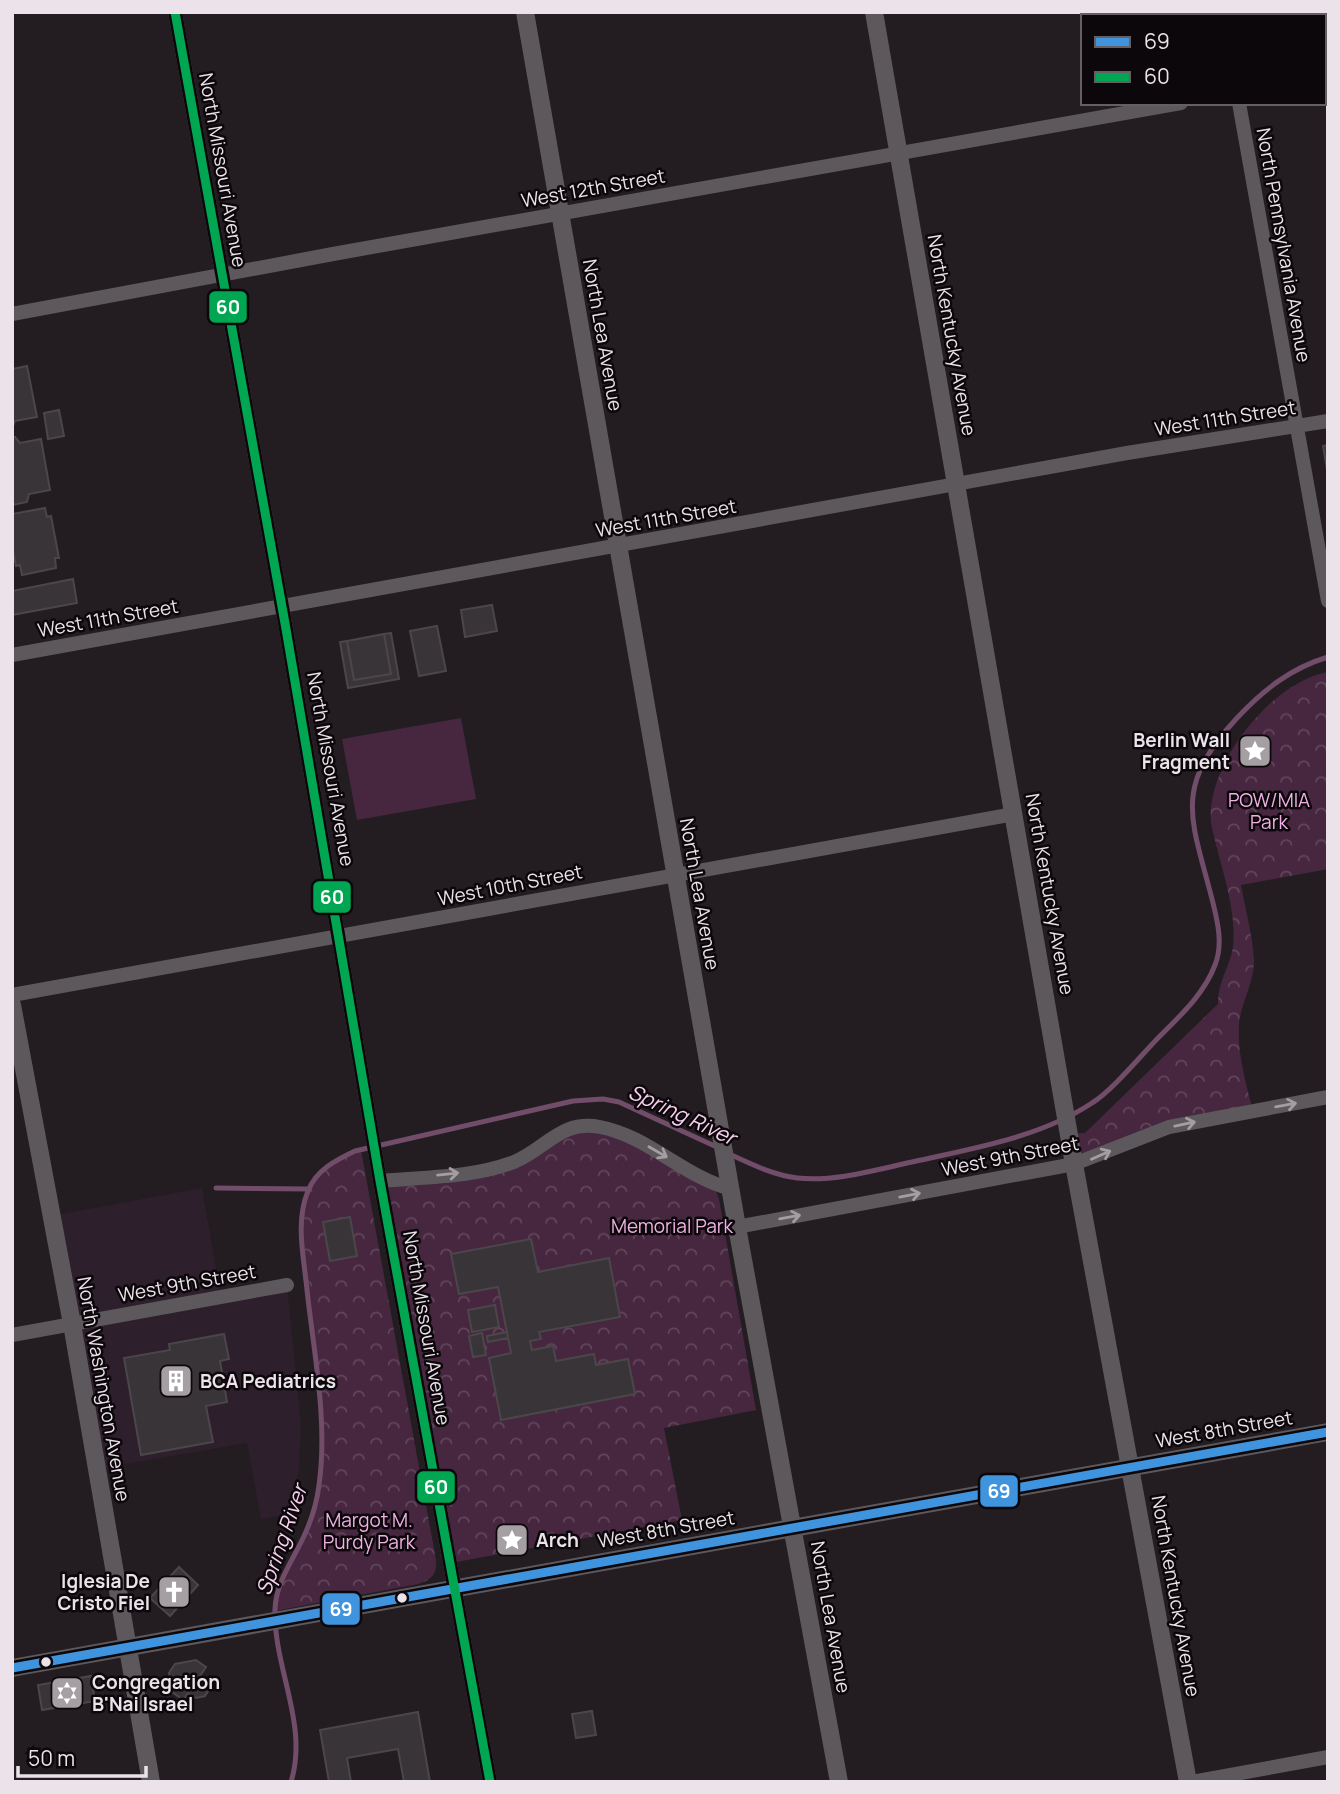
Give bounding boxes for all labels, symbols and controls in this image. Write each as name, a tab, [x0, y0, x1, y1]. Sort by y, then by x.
legend	[1081, 14, 1326, 105]
text: 69	[1144, 27, 1170, 55]
text: 60	[1144, 62, 1170, 90]
street label: North Missouri Avenue	[193, 71, 253, 269]
street label: North Pennsylvania Avenue	[1251, 126, 1317, 364]
street label: West 12th Street	[519, 163, 667, 213]
street label: North Kentucky Avenue	[921, 232, 983, 438]
street label: North Lea Avenue	[577, 257, 629, 413]
line badge: 60	[208, 290, 248, 324]
text: 60	[216, 294, 240, 320]
street label: West 11th Street	[1153, 394, 1297, 442]
street label: West 11th Street	[594, 493, 738, 543]
street label: West 11th Street	[36, 593, 180, 643]
street label: North Missouri Avenue	[301, 670, 361, 868]
place label: Berlin Wall Fragment	[1133, 727, 1230, 775]
place icon: Berlin Wall Fragment	[1236, 732, 1274, 770]
park label: POW/MIA Park	[1228, 787, 1310, 835]
street label: North Kentucky Avenue	[1019, 791, 1081, 997]
street label: North Lea Avenue	[674, 816, 726, 972]
street label: West 10th Street	[436, 858, 584, 912]
line badge: 60	[312, 880, 352, 914]
text: 60	[320, 884, 344, 910]
water label: Spring River	[624, 1077, 743, 1152]
one-way arrow	[1274, 1098, 1297, 1111]
one-way arrow	[1173, 1116, 1196, 1130]
street label: West 9th Street	[939, 1130, 1081, 1182]
one-way arrow	[648, 1146, 668, 1160]
one-way arrow	[1090, 1147, 1112, 1160]
one-way arrow	[436, 1168, 459, 1181]
one-way arrow	[898, 1188, 921, 1201]
one-way arrow	[778, 1210, 801, 1224]
park label: Memorial Park	[611, 1213, 734, 1239]
street label: North Missouri Avenue	[397, 1229, 457, 1427]
street label: West 9th Street	[116, 1258, 258, 1308]
street label: North Washington Avenue	[71, 1274, 137, 1504]
building icon: BCA Pediatrics	[157, 1362, 195, 1400]
place label: BCA Pediatrics	[200, 1368, 336, 1394]
street label: West 8th Street	[1153, 1404, 1295, 1454]
line badge: 60	[416, 1470, 456, 1504]
text: 60	[424, 1474, 448, 1500]
line badge: 69	[979, 1474, 1019, 1508]
water label: Spring River	[249, 1478, 314, 1599]
text: 69	[987, 1478, 1011, 1504]
street label: North Kentucky Avenue	[1145, 1493, 1207, 1699]
street label: West 8th Street	[595, 1504, 737, 1554]
park label: Margot M. Purdy Park	[323, 1507, 416, 1555]
place icon: Arch	[493, 1521, 531, 1559]
place label: Arch	[536, 1527, 579, 1553]
street label: North Lea Avenue	[805, 1539, 857, 1695]
place label: Iglesia De Cristo Fiel	[57, 1568, 150, 1616]
church icon: Iglesia De Cristo Fiel	[155, 1573, 193, 1611]
unlabelled marker	[395, 1591, 409, 1605]
line badge: 69	[321, 1592, 361, 1626]
text: 69	[329, 1596, 353, 1622]
unlabelled marker	[39, 1655, 53, 1669]
place label: Congregation B'Nai Israel	[92, 1669, 220, 1717]
synagogue icon: Congregation B'Nai Israel	[48, 1674, 86, 1712]
scale bar	[18, 1734, 145, 1778]
text: 50 m	[28, 1744, 75, 1772]

